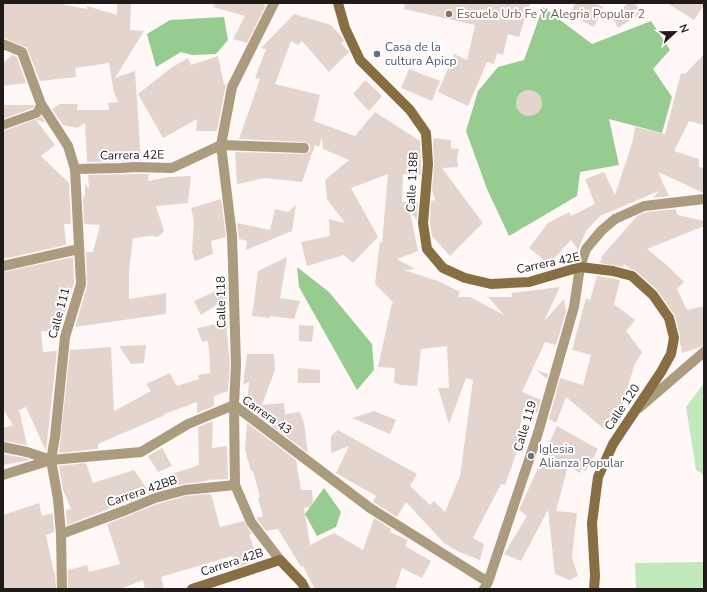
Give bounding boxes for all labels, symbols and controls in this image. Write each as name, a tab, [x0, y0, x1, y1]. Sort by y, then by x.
place label: Escuela Urb Fe Y Alegria Popular 2	[457, 6, 645, 22]
marker: Escuela Urb Fe Y Alegria Popular 2	[444, 9, 454, 19]
north arrow	[655, 12, 695, 52]
text: N	[675, 22, 692, 35]
place label: Casa de la cultura Apicp	[385, 39, 456, 69]
marker: Casa de la cultura Apicp	[372, 49, 382, 59]
street label: Carrera 42E	[100, 146, 164, 164]
street label: Calle 118B	[402, 151, 422, 213]
street label: Carrera 42E	[515, 248, 581, 278]
street label: Calle 118	[213, 276, 229, 328]
street label: Calle 111	[44, 286, 74, 340]
street label: Calle 120	[601, 381, 643, 433]
street label: Carrera 43	[239, 392, 295, 438]
street label: Calle 119	[510, 399, 540, 453]
place label: Iglesia Alianza Popular	[539, 441, 625, 471]
marker: Iglesia Alianza Popular	[526, 451, 536, 461]
street label: Carrera 42BB	[105, 471, 179, 511]
street label: Carrera 42B	[198, 544, 266, 580]

